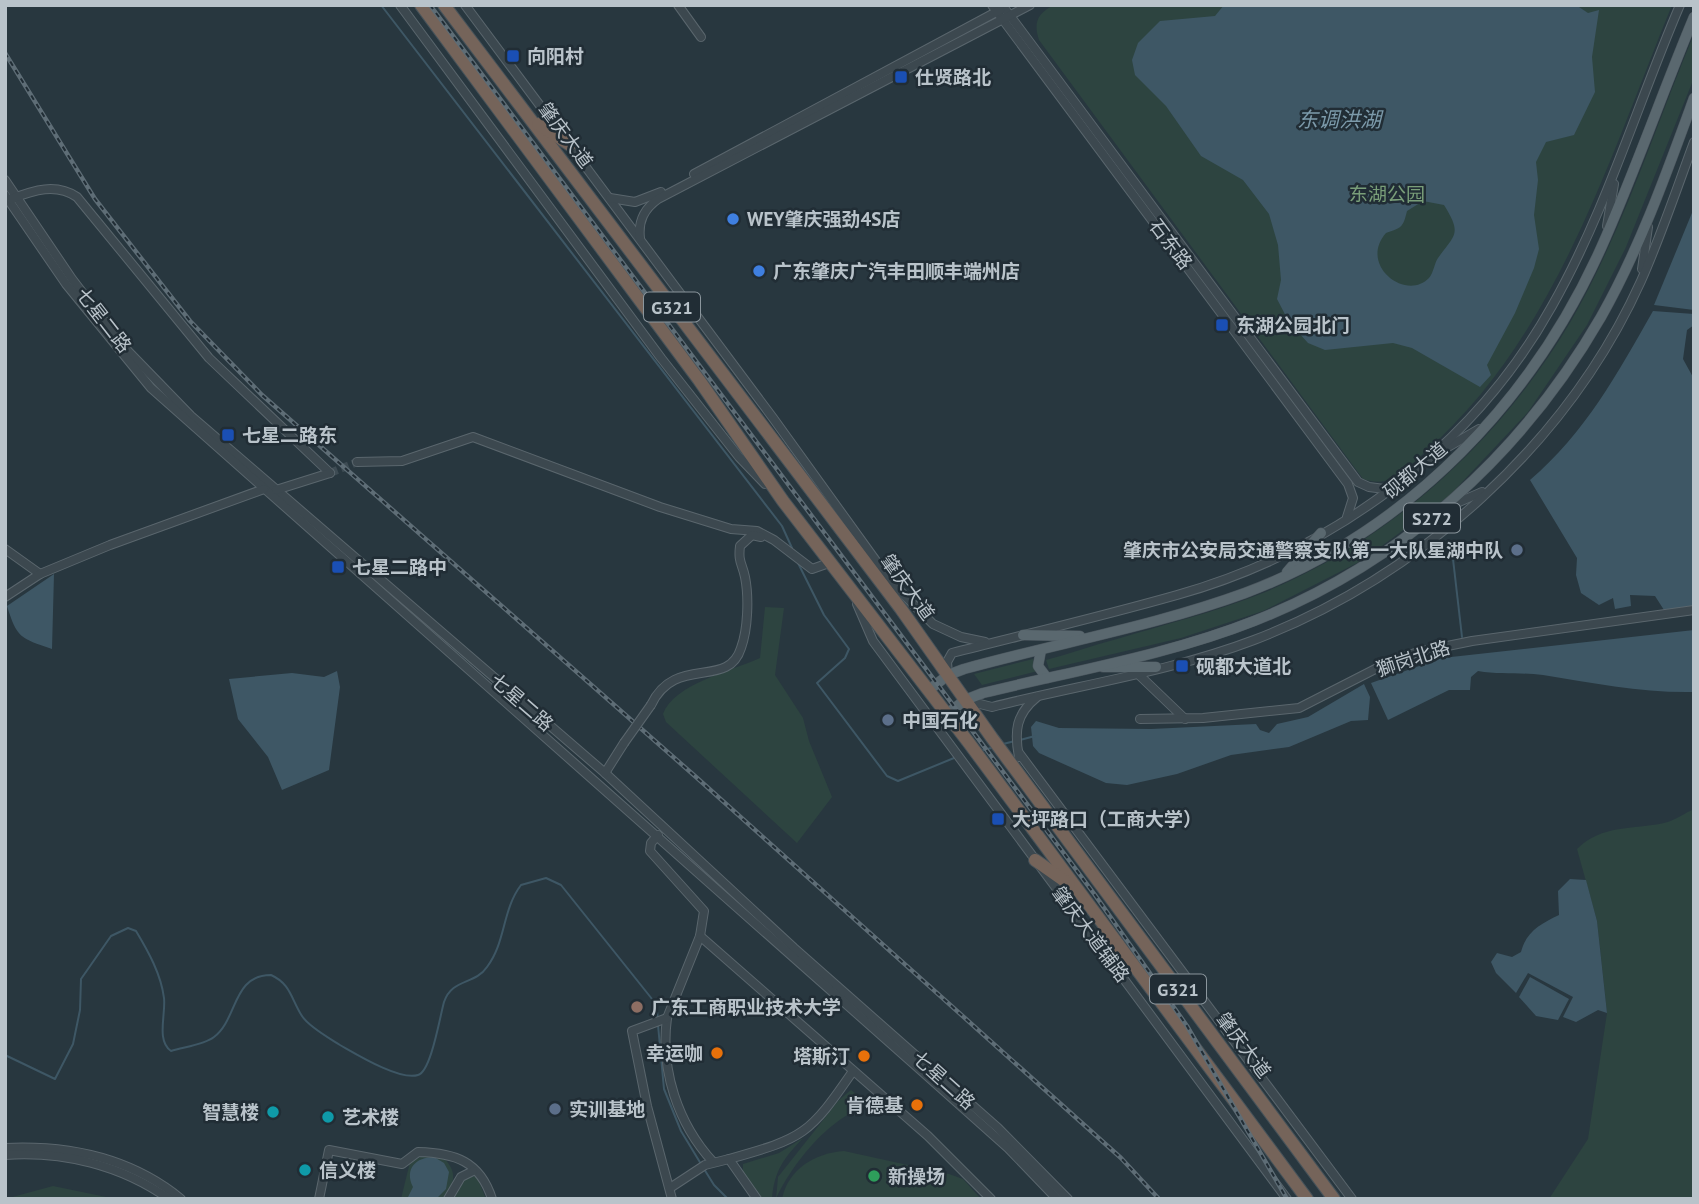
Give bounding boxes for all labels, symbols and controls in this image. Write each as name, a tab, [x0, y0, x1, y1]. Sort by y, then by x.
place label: 向阳村	[527, 44, 584, 68]
marker: 向阳村	[505, 48, 521, 64]
place label: 仕贤路北	[915, 65, 991, 89]
marker: 仕贤路北	[893, 69, 909, 85]
street label: 肇庆大道	[534, 97, 598, 173]
water label: 东调洪湖	[1297, 106, 1384, 133]
park label: 东湖公园	[1349, 182, 1425, 206]
place label: WEY肇庆强劲4S店	[747, 207, 900, 231]
marker: WEY肇庆强劲4S店	[725, 211, 741, 227]
street label: 石东路	[1144, 214, 1198, 274]
place label: 广东肇庆广汽丰田顺丰端州店	[773, 259, 1020, 283]
marker: 广东肇庆广汽丰田顺丰端州店	[751, 263, 767, 279]
street label: 七星二路	[71, 283, 137, 357]
road number: G321	[644, 292, 700, 321]
place label: 东湖公园北门	[1236, 313, 1350, 337]
marker: 东湖公园北门	[1214, 317, 1230, 333]
place label: 七星二路东	[242, 423, 337, 447]
marker: 七星二路东	[220, 427, 236, 443]
street label: 砚都大道	[1378, 436, 1452, 504]
road number: S272	[1404, 504, 1460, 532]
place label: 肇庆市公安局交通警察支队第一大队星湖中队	[1123, 538, 1503, 562]
marker: 肇庆市公安局交通警察支队第一大队星湖中队	[1509, 542, 1525, 558]
street label: 肇庆大道	[876, 549, 940, 625]
place label: 七星二路中	[352, 555, 447, 579]
marker: 七星二路中	[330, 559, 346, 575]
street label: 獅岗北路	[1373, 635, 1453, 681]
place label: 砚都大道北	[1196, 654, 1291, 678]
marker: 砚都大道北	[1174, 658, 1190, 674]
street label: 七星二路	[485, 668, 559, 736]
place label: 中国石化	[902, 708, 978, 732]
marker: 中国石化	[880, 712, 896, 728]
place label: 大坪路口（工商大学）	[1012, 807, 1202, 831]
marker: 大坪路口（工商大学）	[990, 811, 1006, 827]
street label: 肇庆大道辅路	[1047, 881, 1135, 987]
road number: G321	[1150, 974, 1206, 1004]
place label: 广东工商职业技术大学	[651, 995, 841, 1019]
marker: 广东工商职业技术大学	[629, 999, 645, 1015]
street label: 肇庆大道	[1212, 1007, 1276, 1083]
place label: 幸运咖	[646, 1041, 703, 1065]
place label: 塔斯汀	[793, 1044, 850, 1068]
marker: 幸运咖	[709, 1045, 725, 1061]
street label: 七星二路	[908, 1046, 980, 1114]
marker: 塔斯汀	[856, 1048, 872, 1064]
place label: 肯德基	[846, 1093, 904, 1117]
place label: 实训基地	[569, 1097, 645, 1121]
marker: 肯德基	[909, 1097, 925, 1113]
place label: 智慧楼	[202, 1100, 259, 1124]
marker: 实训基地	[547, 1101, 563, 1117]
marker: 智慧楼	[265, 1104, 281, 1120]
place label: 艺术楼	[342, 1105, 399, 1129]
marker: 艺术楼	[320, 1109, 336, 1125]
place label: 信义楼	[319, 1158, 376, 1182]
marker: 信义楼	[297, 1162, 313, 1178]
place label: 新操场	[888, 1164, 945, 1188]
marker: 新操场	[866, 1168, 882, 1184]

